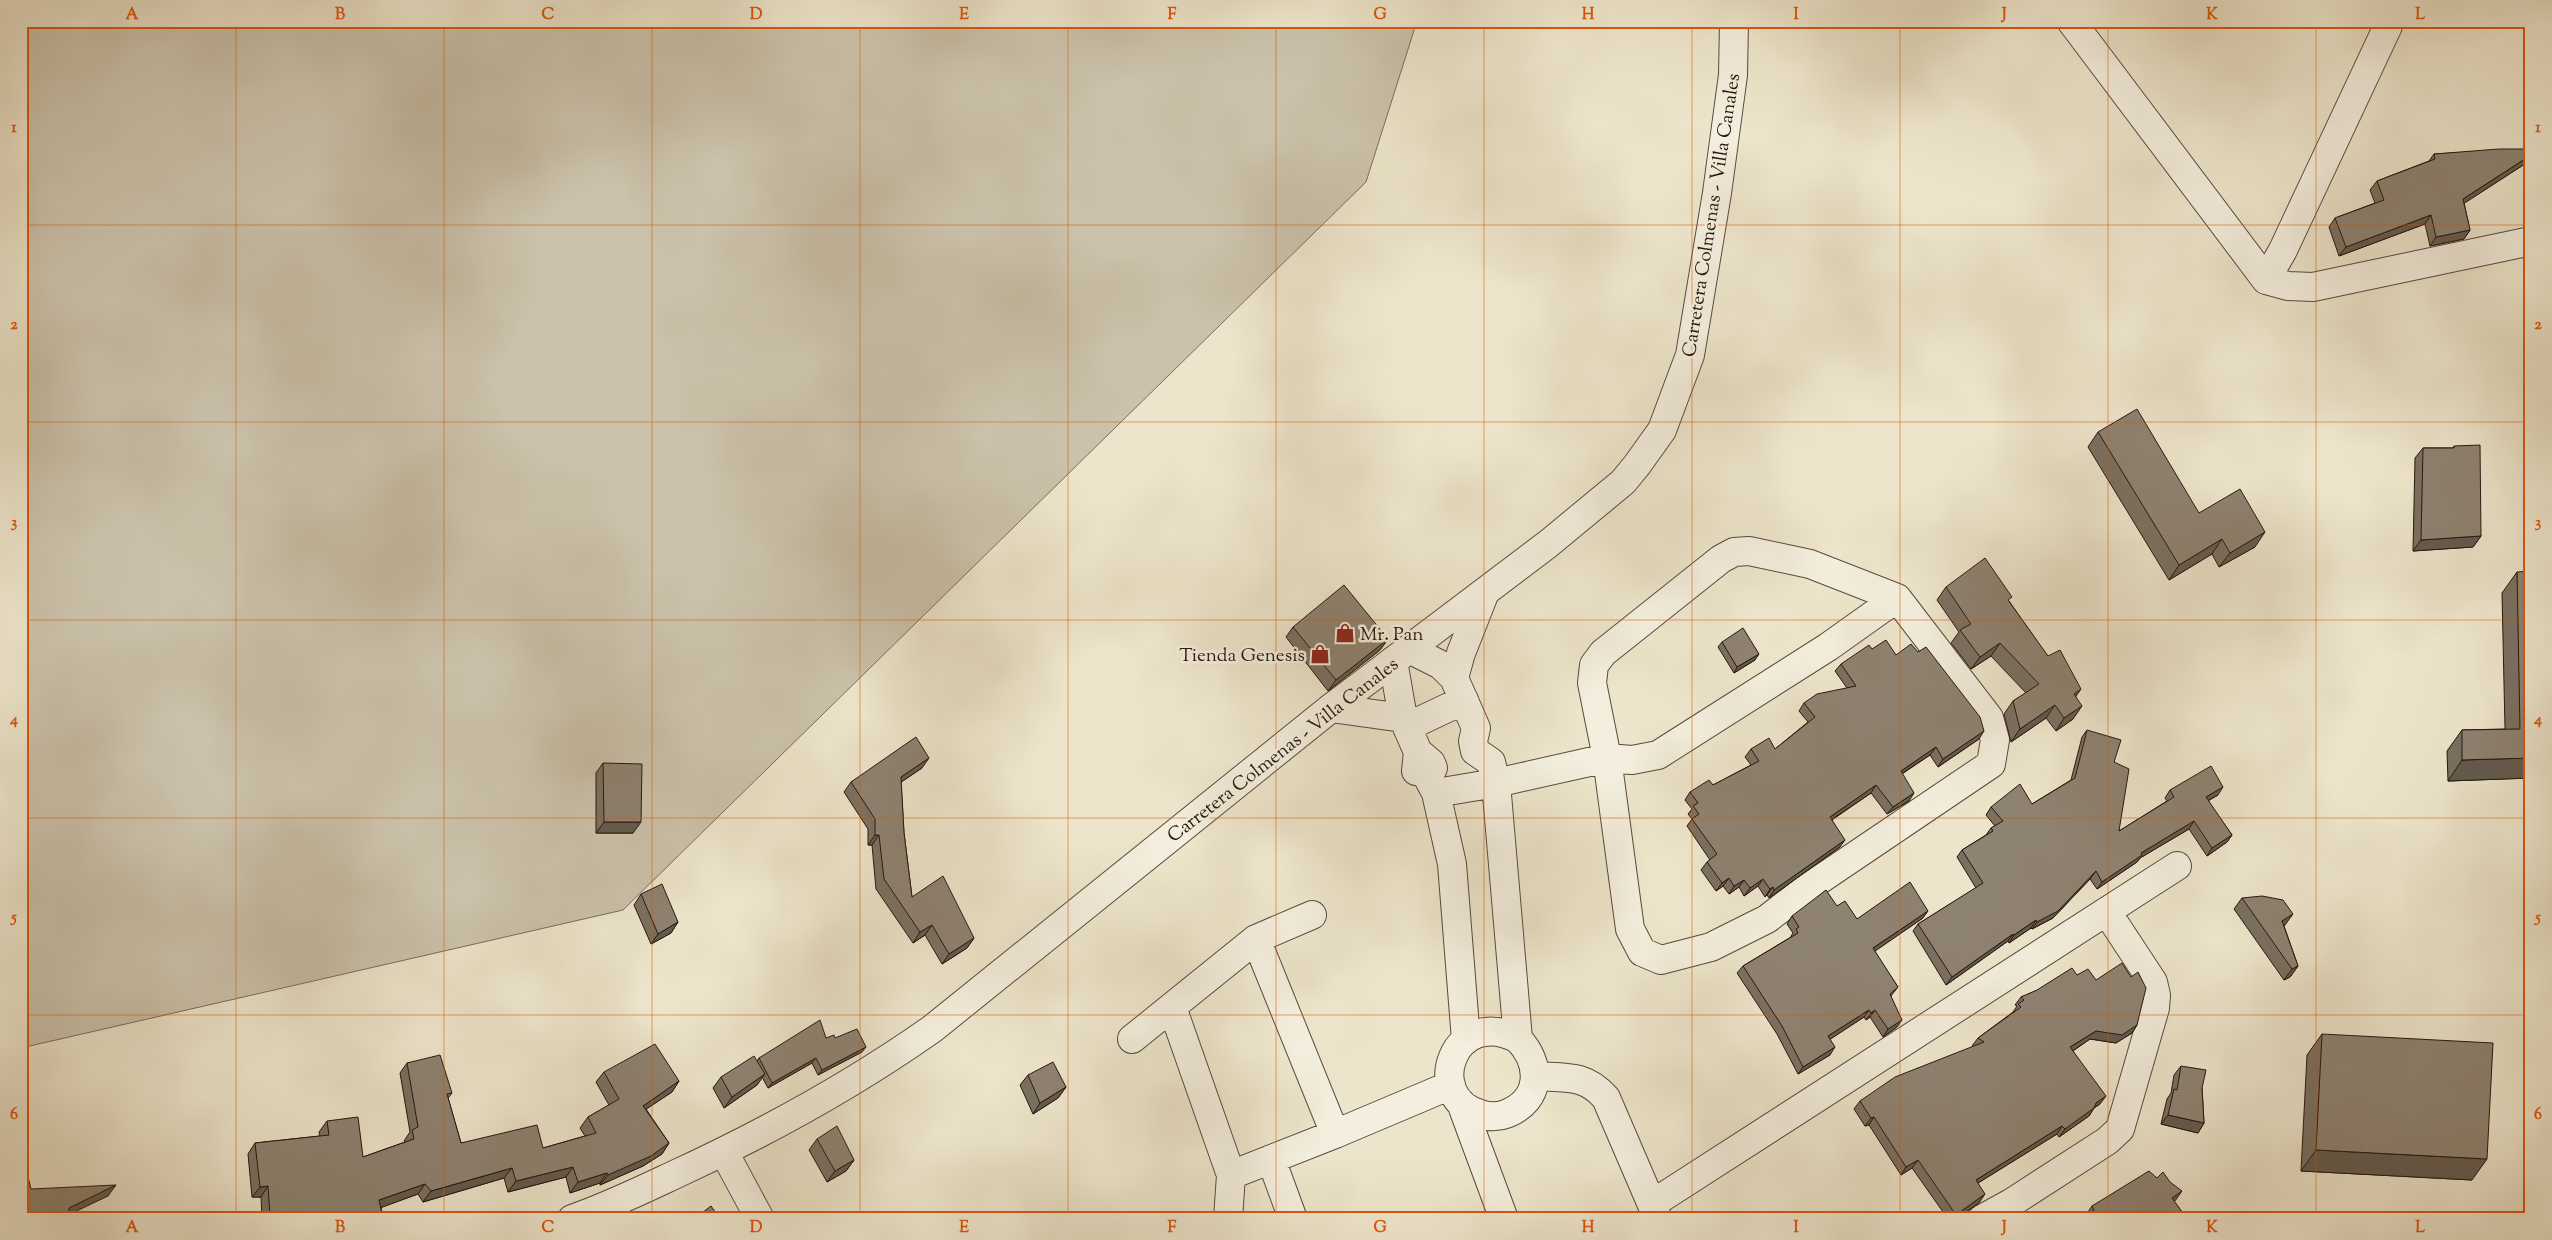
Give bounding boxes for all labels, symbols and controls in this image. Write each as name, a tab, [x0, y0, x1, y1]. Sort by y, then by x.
text: A	[126, 4, 139, 27]
text: B	[335, 4, 345, 27]
text: C	[542, 4, 555, 27]
text: D	[750, 4, 763, 27]
text: E	[959, 4, 969, 27]
text: F	[1168, 4, 1177, 27]
text: G	[1373, 4, 1387, 27]
text: H	[1582, 4, 1595, 27]
text: I	[1793, 4, 1799, 27]
text: J	[2000, 4, 2007, 27]
text: K	[2206, 4, 2218, 27]
text: L	[2415, 4, 2425, 27]
street label: Carretera Colmenas - Villa Canales	[1677, 72, 1748, 359]
text: 1	[11, 117, 17, 140]
text: 1	[2535, 117, 2541, 140]
text: 2	[10, 314, 18, 337]
text: 2	[2534, 314, 2542, 337]
text: 3	[11, 512, 18, 535]
text: 3	[2535, 512, 2542, 535]
shop icon: Mr. Pan	[1334, 622, 1356, 644]
place label: Mr. Pan	[1360, 622, 1423, 649]
place label: Tienda Genesis	[1179, 643, 1305, 670]
shop icon: Tienda Genesis	[1309, 643, 1331, 665]
street label: Carretera Colmenas - Villa Canales	[1162, 652, 1405, 850]
text: 4	[9, 709, 18, 732]
text: 4	[2533, 709, 2542, 732]
text: 5	[9, 907, 17, 930]
text: 5	[2533, 907, 2541, 930]
text: 6	[10, 1104, 18, 1127]
text: 6	[2534, 1104, 2542, 1127]
text: A	[126, 1217, 139, 1240]
text: B	[335, 1217, 345, 1240]
text: C	[542, 1217, 555, 1240]
text: D	[750, 1217, 763, 1240]
text: E	[959, 1217, 969, 1240]
text: F	[1168, 1217, 1177, 1240]
text: G	[1373, 1217, 1387, 1240]
text: H	[1582, 1217, 1595, 1240]
text: I	[1793, 1217, 1799, 1240]
text: J	[2000, 1217, 2007, 1240]
text: K	[2206, 1217, 2218, 1240]
text: L	[2415, 1217, 2425, 1240]

